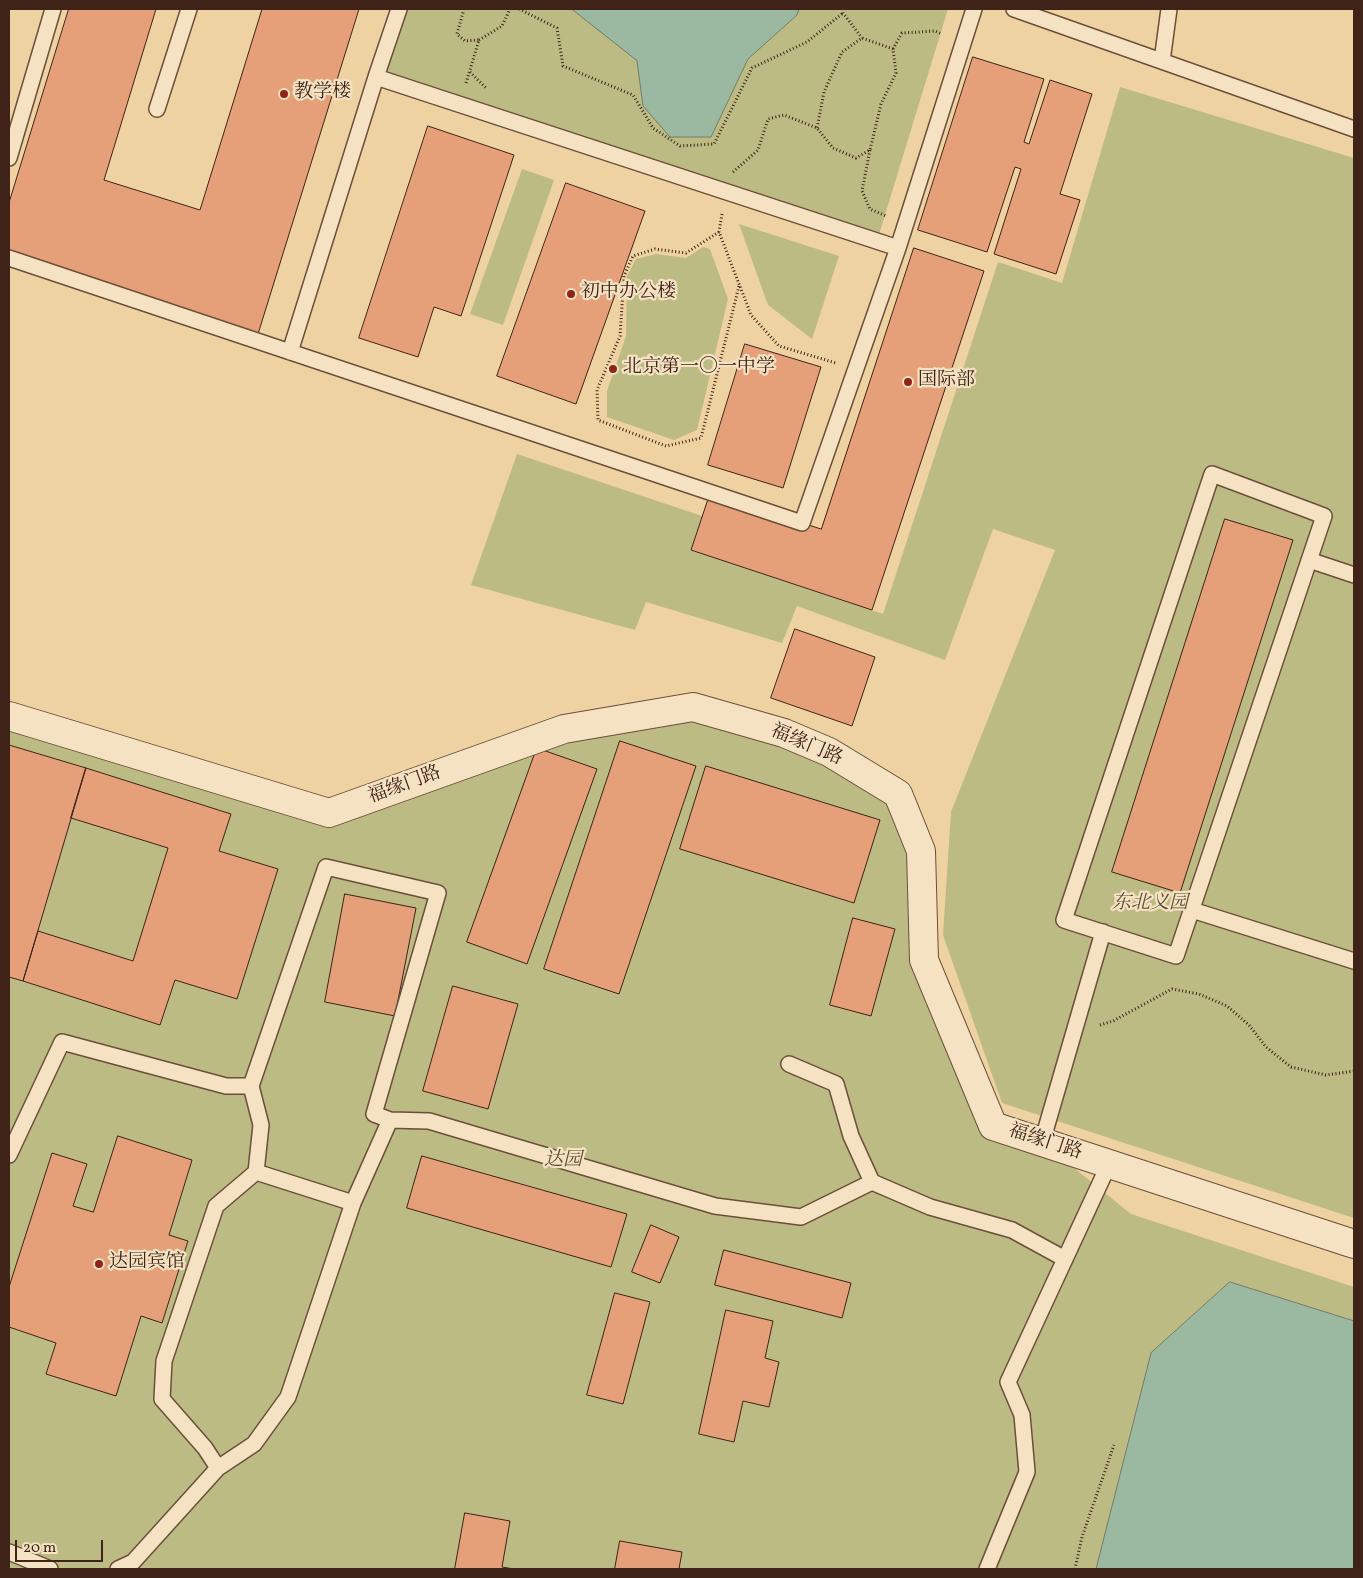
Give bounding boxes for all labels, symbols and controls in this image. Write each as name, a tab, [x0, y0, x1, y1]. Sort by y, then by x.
place label: 教学楼	[294, 83, 351, 105]
marker: 教学楼	[278, 88, 290, 100]
place label: 初中办公楼	[581, 283, 676, 305]
marker: 初中办公楼	[565, 288, 577, 300]
place label: 北京第一〇一中学	[623, 358, 775, 380]
marker: 北京第一〇一中学	[607, 363, 619, 375]
place label: 国际部	[918, 371, 975, 393]
marker: 国际部	[902, 376, 914, 388]
street label: 福缘门路	[767, 721, 845, 771]
street label: 福缘门路	[365, 762, 445, 810]
park label: 东北义园	[1112, 894, 1188, 916]
street label: 福缘门路	[1005, 1120, 1085, 1166]
park label: 达园	[544, 1151, 582, 1173]
place label: 达园宾馆	[109, 1253, 185, 1275]
marker: 达园宾馆	[93, 1258, 105, 1270]
scale bar	[18, 1530, 105, 1562]
text: 20 m	[23, 1538, 56, 1559]

